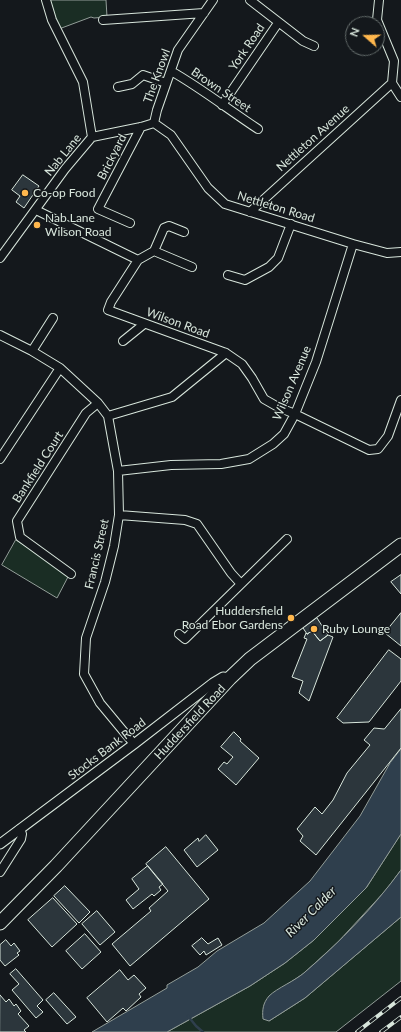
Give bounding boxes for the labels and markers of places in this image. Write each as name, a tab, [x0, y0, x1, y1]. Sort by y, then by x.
place label: Co-op Food	[33, 186, 95, 200]
marker: Co-op Food	[20, 188, 30, 198]
place label: Nab Lane Wilson Road	[45, 211, 111, 239]
marker: Nab Lane Wilson Road	[32, 220, 42, 230]
place label: Huddersfield Road Ebor Gardens	[182, 604, 283, 632]
marker: Huddersfield Road Ebor Gardens	[286, 613, 296, 623]
place label: Ruby Lounge	[322, 622, 390, 636]
marker: Ruby Lounge	[309, 624, 319, 634]

